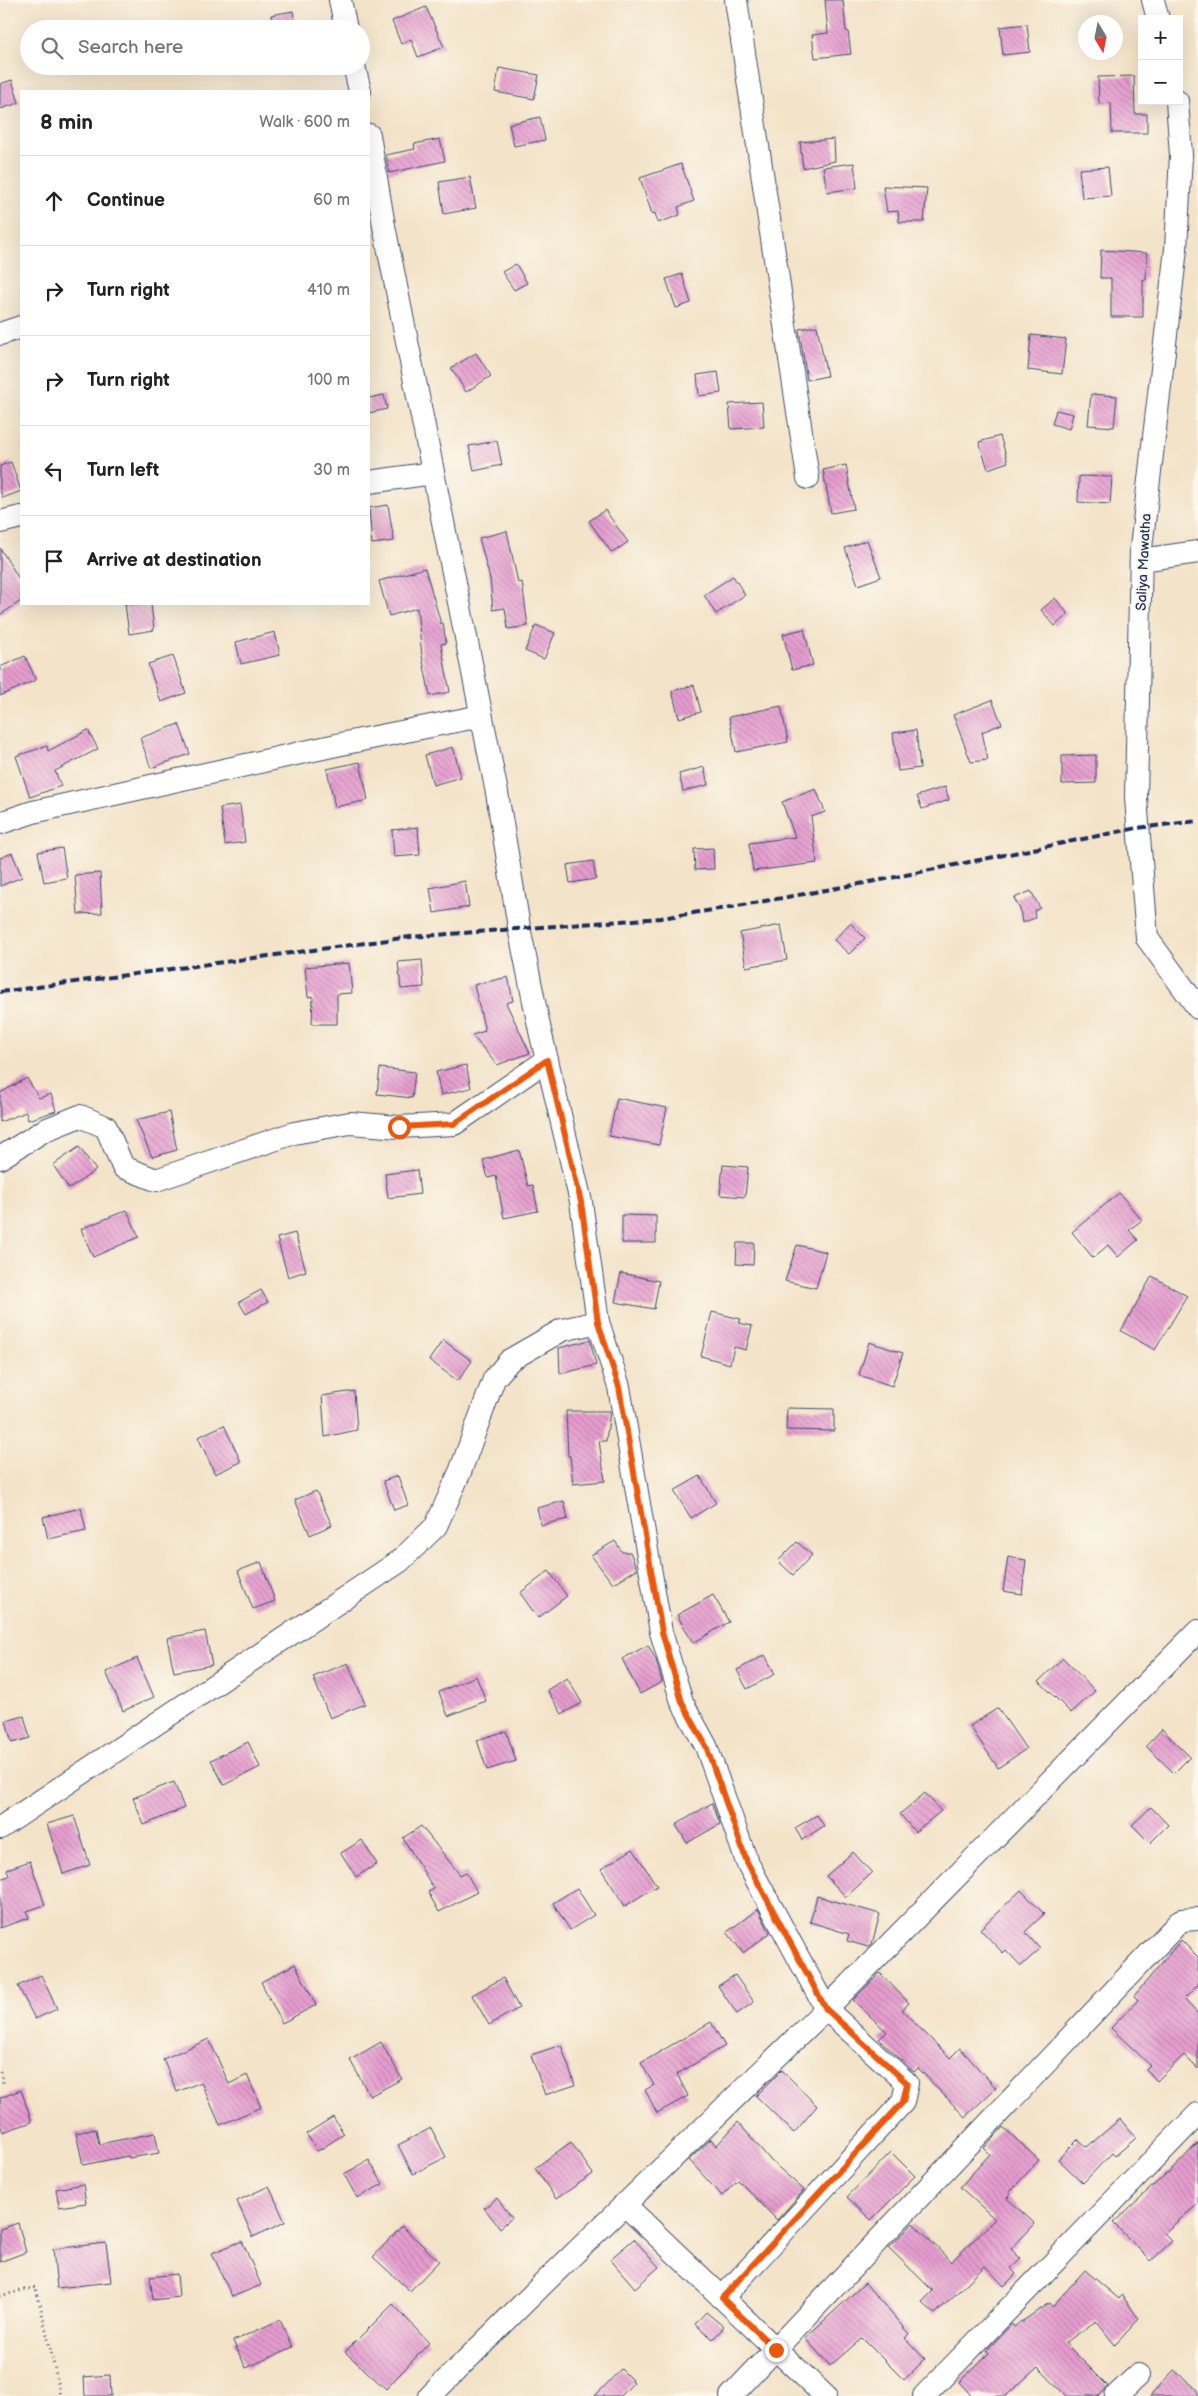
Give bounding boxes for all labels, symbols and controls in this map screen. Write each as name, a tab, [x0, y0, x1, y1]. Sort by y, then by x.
north arrow	[1078, 15, 1123, 60]
map controls	[1138, 15, 1183, 105]
button: +	[1138, 15, 1183, 60]
search box	[20, 20, 370, 75]
icon: search	[38, 34, 66, 62]
text: Search here	[78, 36, 183, 59]
button: −	[1138, 60, 1183, 105]
text: 8 min	[40, 110, 93, 135]
text: Walk · 600 m	[259, 113, 350, 132]
icon: ahead	[40, 187, 68, 215]
text: Continue	[87, 189, 165, 212]
text: 60 m	[313, 191, 350, 210]
icon: right	[40, 277, 68, 305]
text: Turn right	[87, 279, 170, 302]
text: 410 m	[307, 281, 350, 300]
icon: right	[40, 367, 68, 395]
text: Turn right	[87, 369, 170, 392]
text: 100 m	[307, 371, 350, 390]
icon: left	[40, 457, 68, 485]
text: Turn left	[87, 459, 159, 482]
text: 30 m	[313, 461, 350, 480]
street label: Saliya Mawatha	[1132, 513, 1155, 611]
icon: arrive	[40, 547, 68, 575]
text: Arrive at destination	[87, 549, 262, 572]
route start	[388, 1116, 411, 1139]
route end	[765, 2339, 788, 2362]

